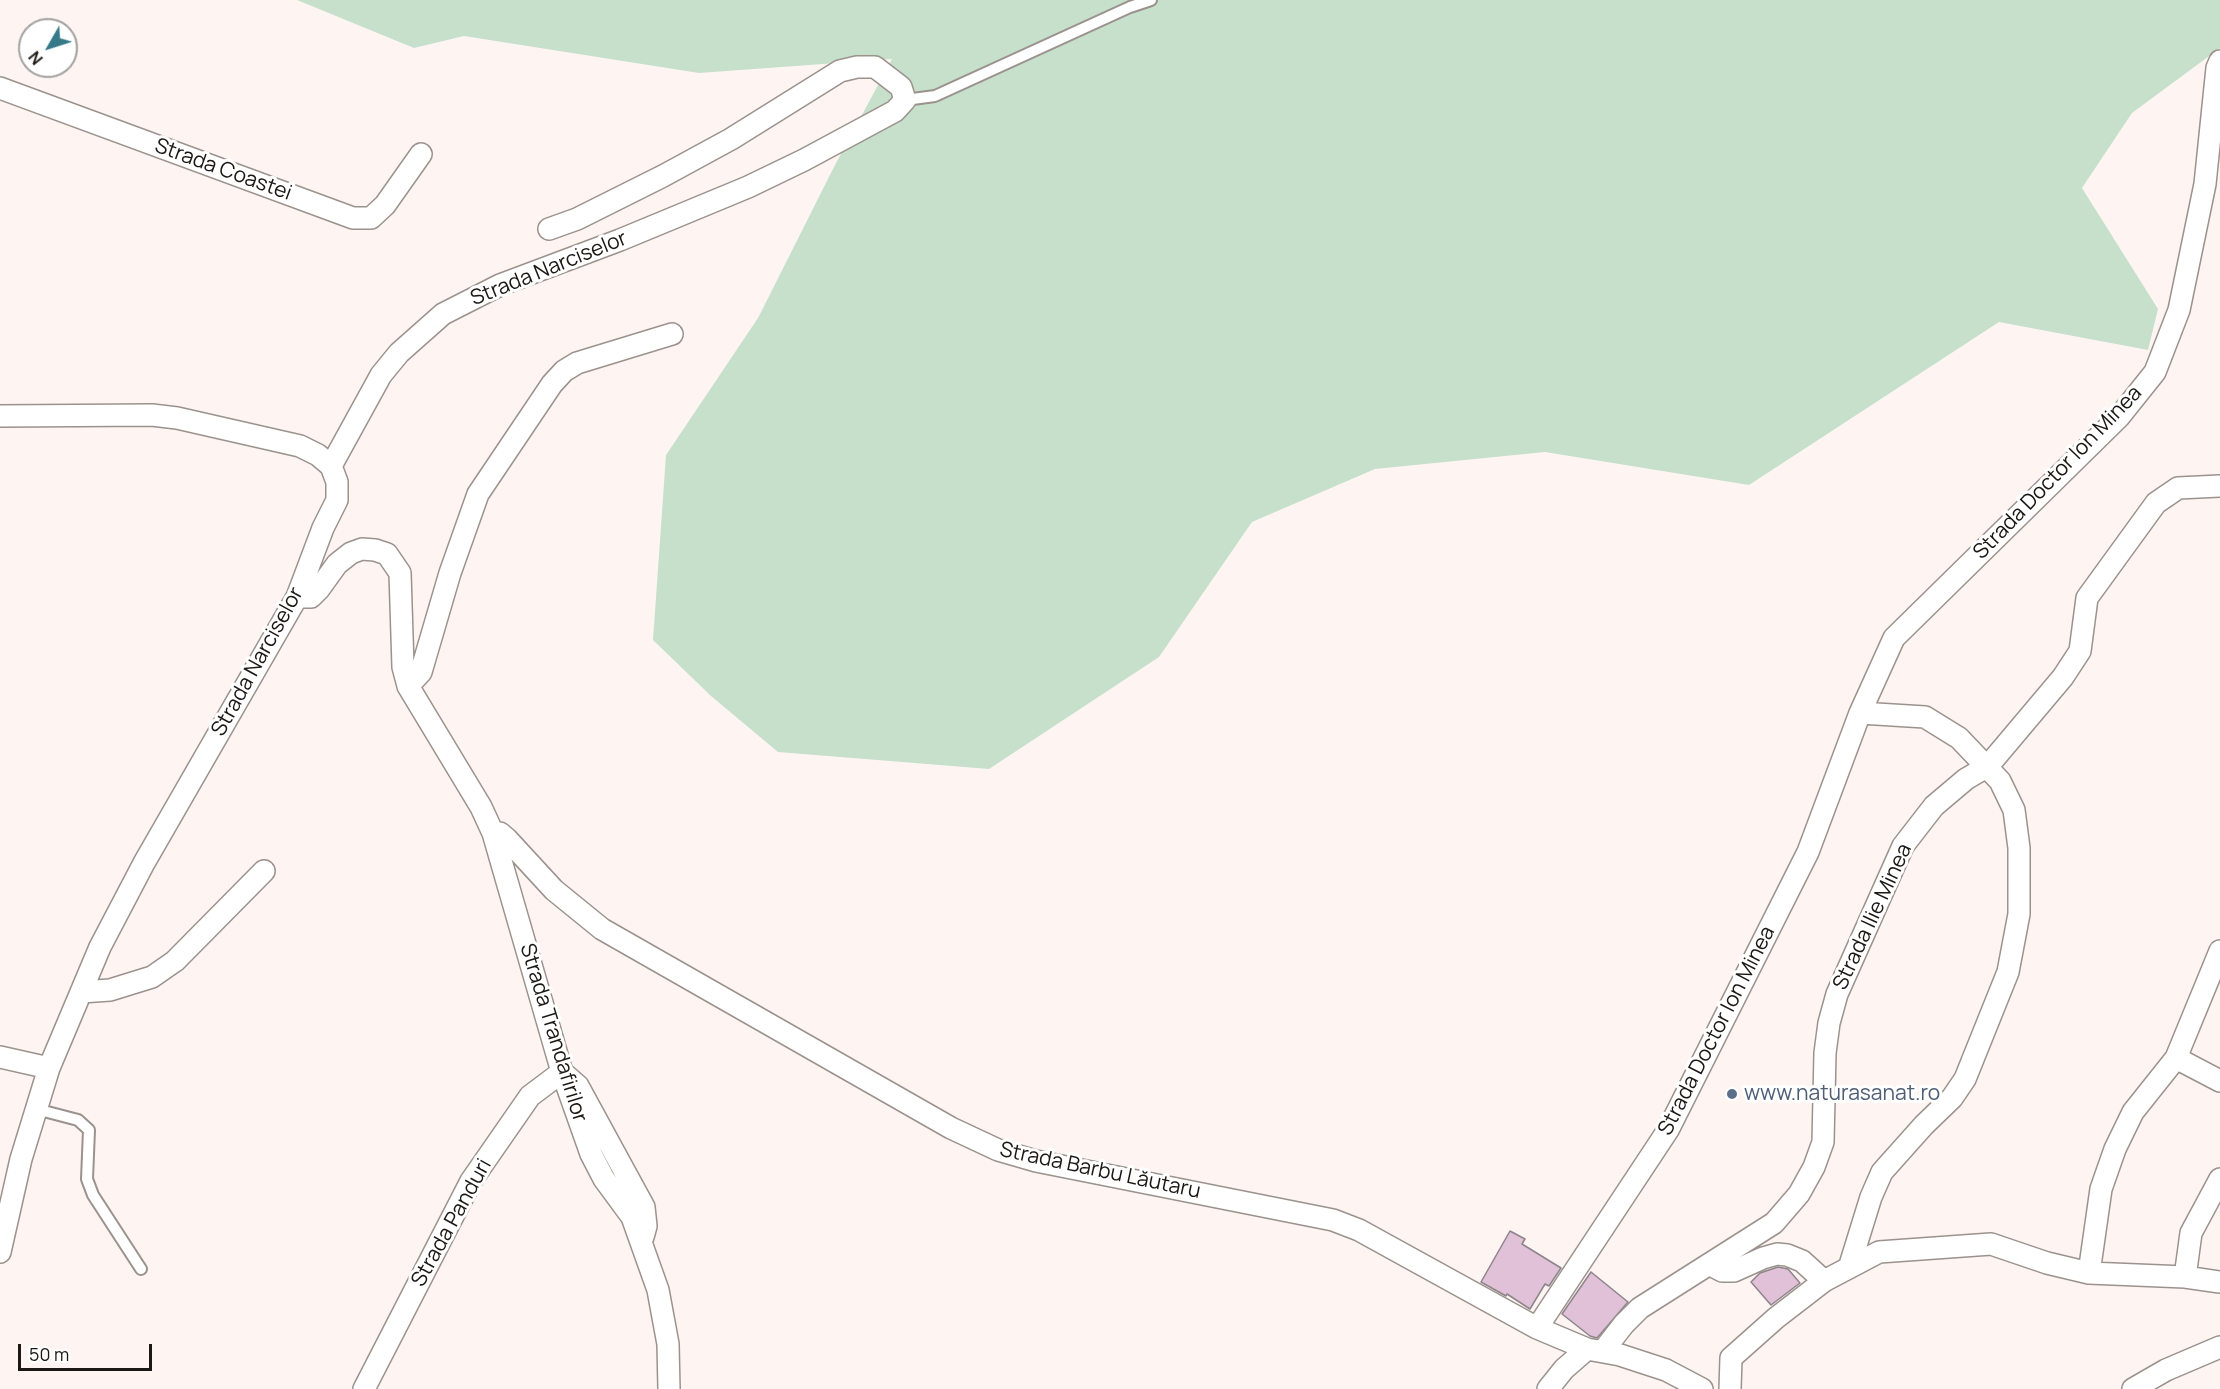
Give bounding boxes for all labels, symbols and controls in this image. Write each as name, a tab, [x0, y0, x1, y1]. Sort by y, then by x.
north arrow	[18, 18, 78, 78]
text: N	[23, 47, 48, 69]
street label: Strada Coastei	[151, 134, 295, 206]
street label: Strada Narciselor	[467, 226, 631, 312]
street label: Strada Doctor Ion Minea	[1969, 381, 2147, 565]
street label: Strada Narciselor	[207, 583, 309, 741]
street label: Strada Ilie Minea	[1828, 840, 1918, 994]
street label: Strada Doctor Ion Minea	[1653, 922, 1781, 1140]
street label: Strada Trandafirilor	[514, 941, 592, 1125]
place label: www.naturasanat.ro	[1744, 1081, 1940, 1107]
marker: www.naturasanat.ro	[1725, 1087, 1739, 1101]
street label: Strada Barbu Lăutaru	[997, 1137, 1203, 1205]
street label: Strada Panduri	[407, 1155, 497, 1291]
scale bar	[21, 1332, 154, 1370]
text: 50 m	[29, 1342, 69, 1366]

